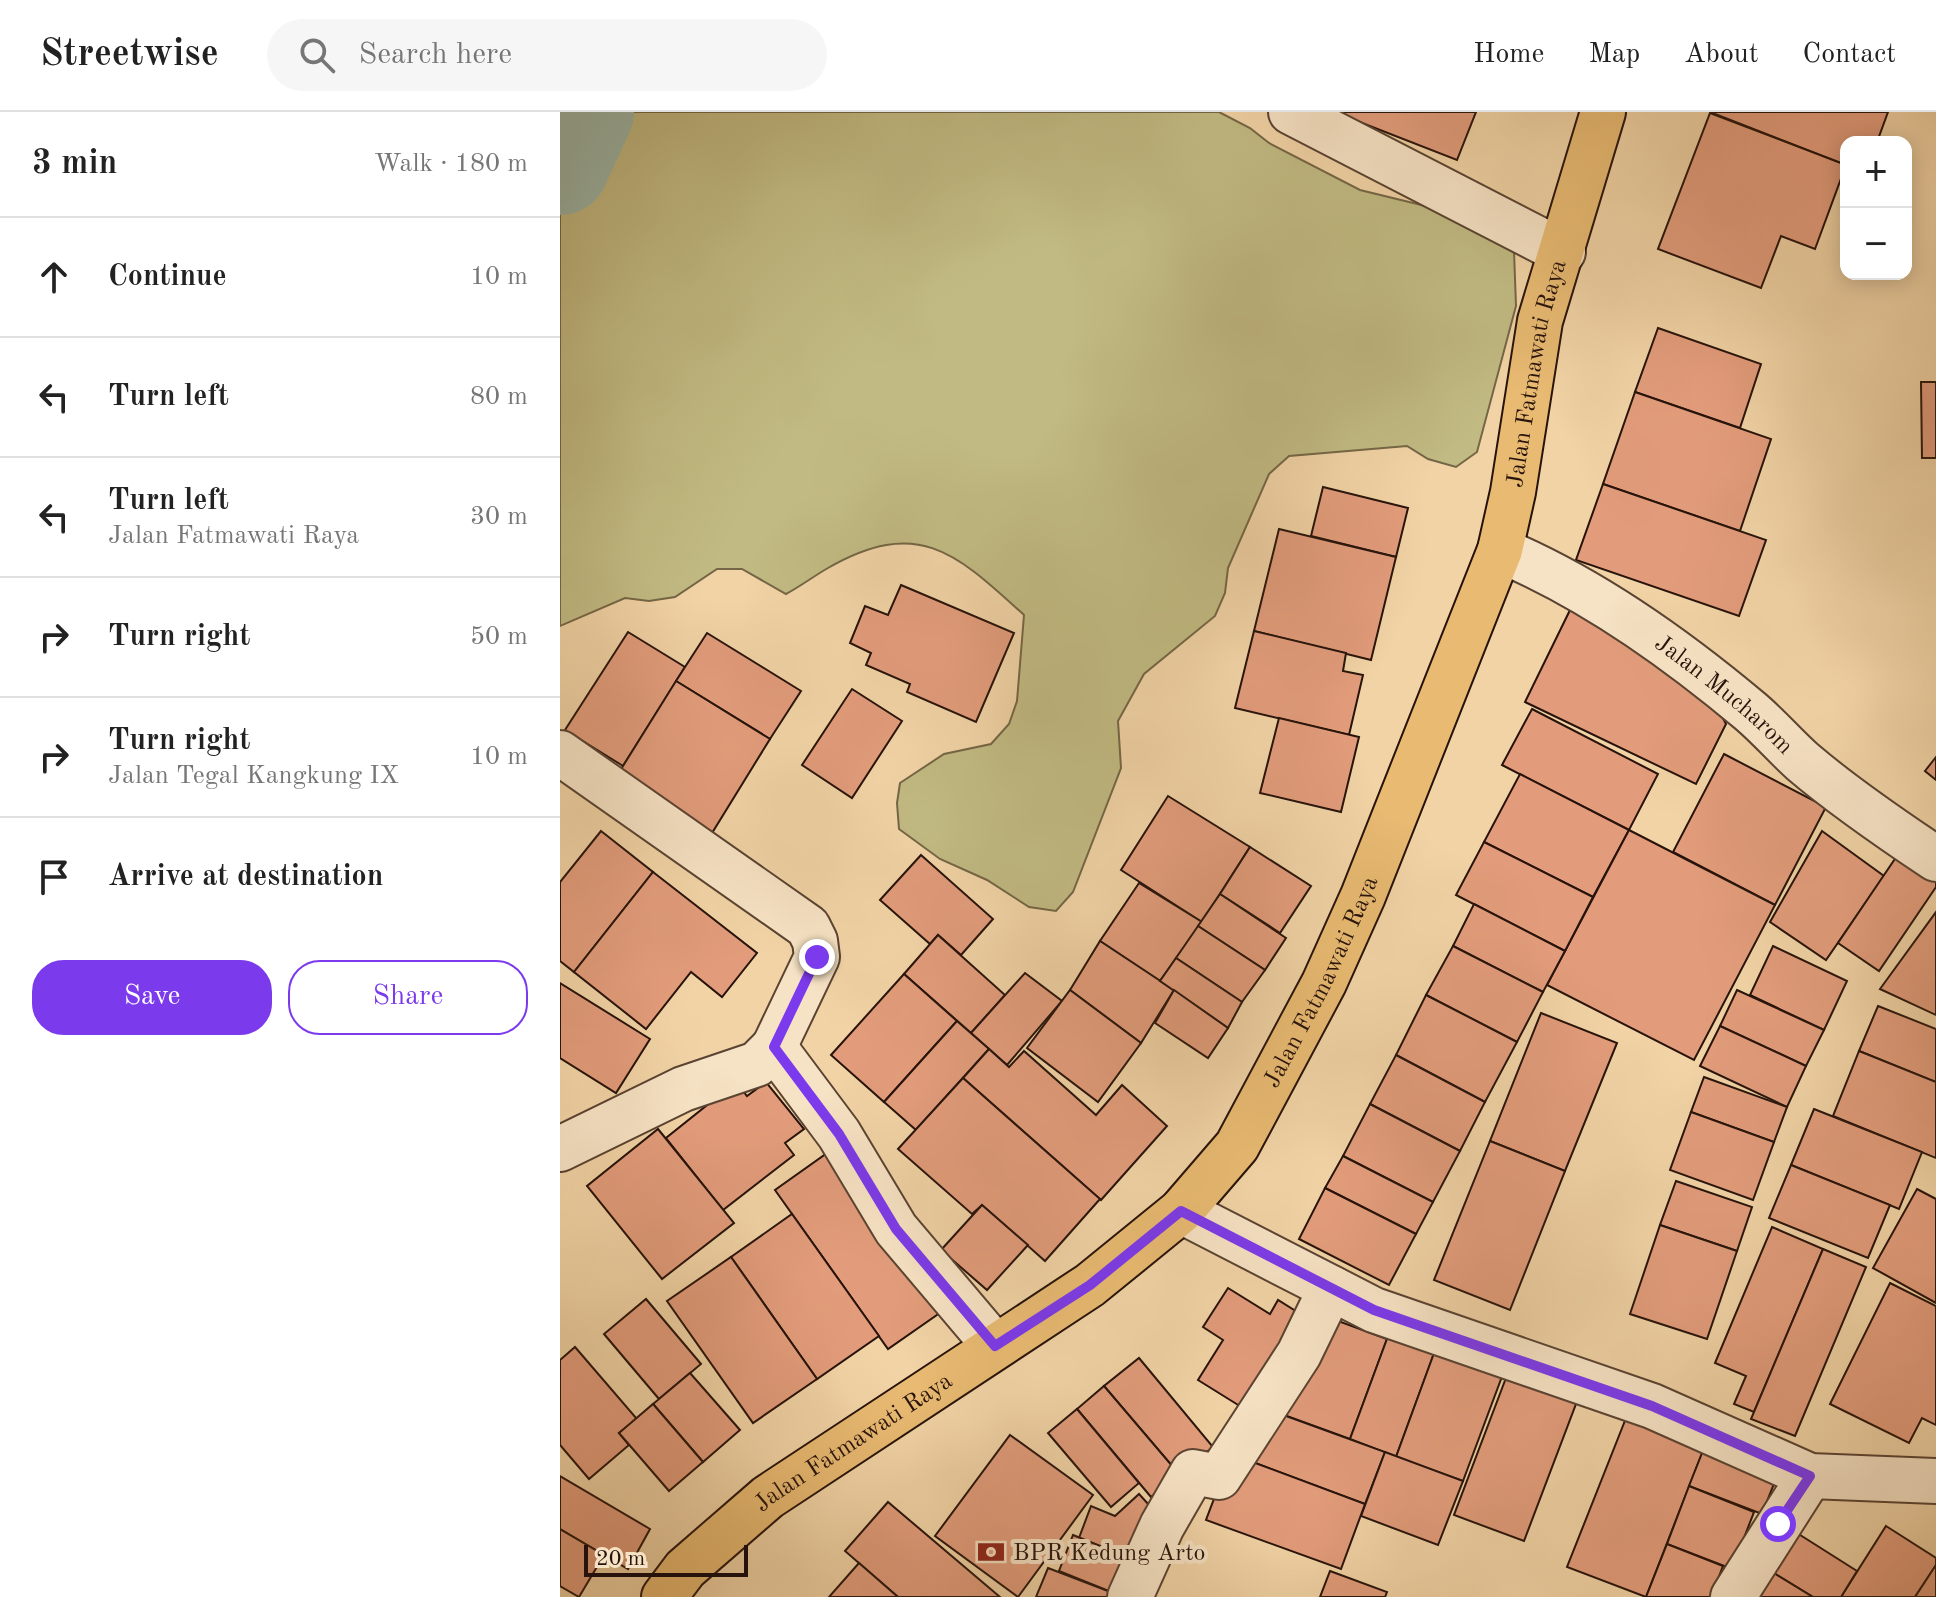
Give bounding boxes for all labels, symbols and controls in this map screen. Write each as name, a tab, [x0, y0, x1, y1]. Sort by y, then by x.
search box	[267, 19, 827, 91]
icon: search	[295, 33, 339, 77]
text: Streetwise	[40, 36, 219, 74]
text: Search here	[359, 40, 512, 70]
text: Home	[1473, 41, 1544, 69]
text: Map	[1588, 41, 1640, 69]
text: About	[1684, 41, 1759, 69]
text: Contact	[1803, 41, 1896, 69]
map controls	[1840, 136, 1912, 280]
button: +	[1840, 136, 1912, 208]
text: 3 min	[32, 147, 117, 181]
text: Walk · 180 m	[374, 151, 528, 177]
button: −	[1840, 208, 1912, 280]
icon: ahead	[32, 255, 76, 299]
street label: Jalan Fatmawati Raya	[1504, 257, 1572, 489]
text: Continue	[108, 262, 227, 292]
text: 10 m	[470, 264, 528, 290]
icon: left	[32, 375, 76, 419]
text: Turn left	[108, 382, 229, 412]
text: 80 m	[470, 384, 528, 410]
text: Turn left	[108, 486, 229, 516]
icon: left	[32, 495, 76, 539]
text: 30 m	[470, 504, 528, 530]
text: Jalan Fatmawati Raya	[108, 523, 359, 549]
icon: right	[32, 615, 76, 659]
text: Turn right	[108, 622, 250, 652]
text: 50 m	[470, 624, 528, 650]
street label: Jalan Mucharom	[1650, 631, 1797, 760]
text: Turn right	[108, 726, 250, 756]
icon: right	[32, 735, 76, 779]
text: 10 m	[470, 744, 528, 770]
text: Jalan Tegal Kangkung IX	[108, 763, 399, 789]
icon: arrive	[32, 855, 76, 899]
text: Arrive at destination	[108, 862, 383, 892]
street label: Jalan Fatmawati Raya	[1260, 873, 1384, 1092]
route end	[799, 939, 835, 975]
button: Save	[32, 960, 272, 1035]
button: Share	[288, 960, 528, 1035]
street label: Jalan Fatmawati Raya	[750, 1369, 957, 1517]
route start	[1760, 1506, 1796, 1542]
bank icon: BPR Kedung Arto	[976, 1537, 1006, 1567]
scale bar	[584, 1541, 748, 1577]
place label: BPR Kedung Arto	[1013, 1542, 1205, 1566]
text: 20 m	[596, 1548, 645, 1570]

